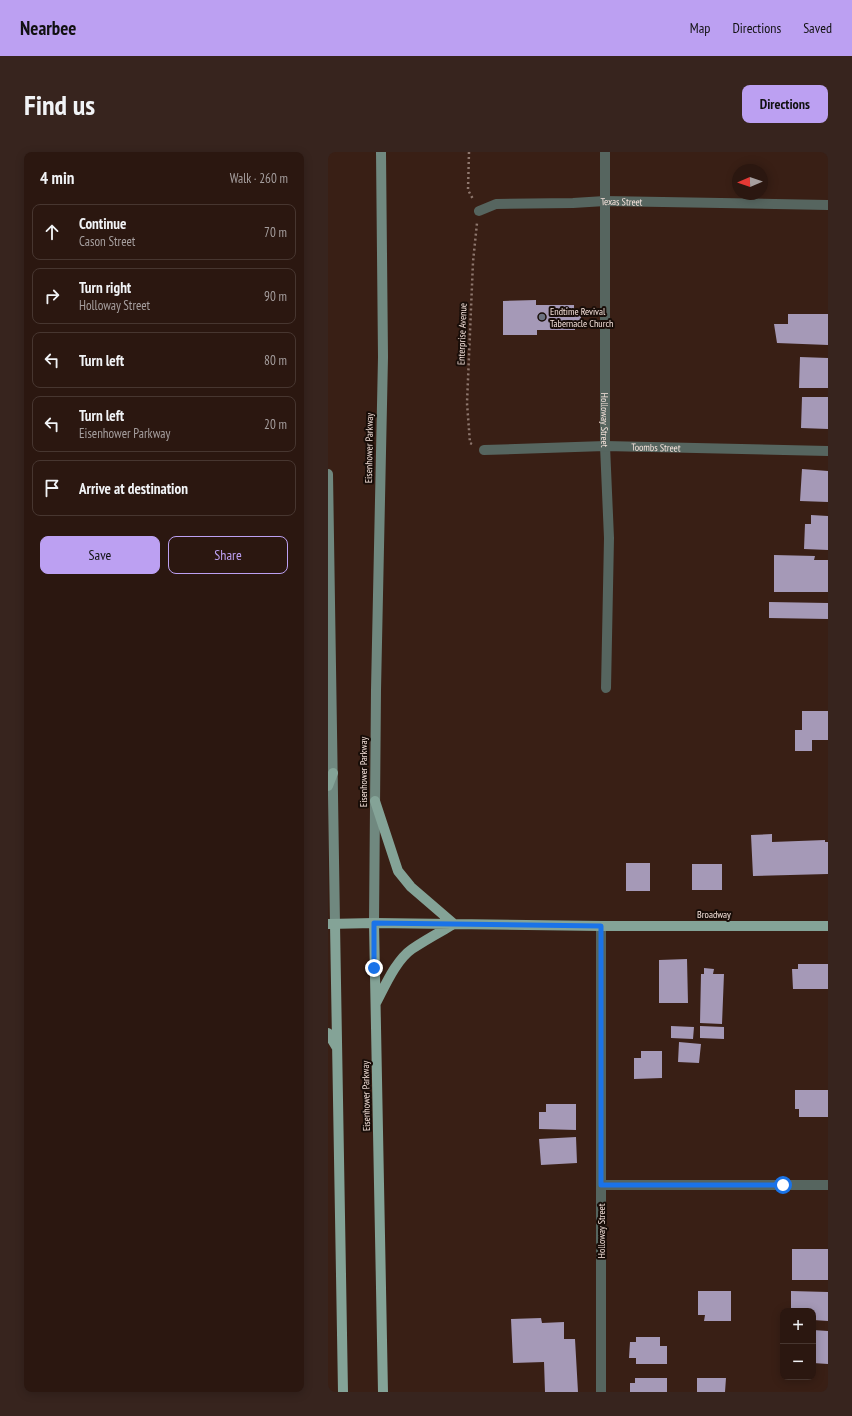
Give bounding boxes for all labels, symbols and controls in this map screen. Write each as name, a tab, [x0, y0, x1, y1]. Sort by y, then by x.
text: Nearbee	[20, 16, 77, 40]
text: Map	[690, 19, 710, 37]
text: Directions	[732, 19, 781, 37]
text: Saved	[803, 19, 832, 37]
button: Directions	[742, 85, 828, 123]
text: Find us	[24, 86, 95, 123]
north arrow	[732, 164, 768, 200]
text: 4 min	[40, 167, 74, 189]
text: Walk · 260 m	[230, 170, 288, 187]
street label: Texas Street	[600, 194, 643, 208]
text: Continue	[79, 214, 126, 233]
icon: ahead	[41, 221, 63, 243]
text: 70 m	[264, 224, 287, 241]
text: Cason Street	[79, 233, 135, 250]
text: Turn right	[79, 278, 131, 297]
icon: right	[41, 285, 63, 307]
text: 90 m	[264, 288, 287, 305]
text: Holloway Street	[79, 297, 150, 314]
street label: Enterprise Avenue	[454, 303, 470, 365]
place label: Endtime Revival Tabernacle Church	[550, 305, 613, 330]
marker: Endtime Revival Tabernacle Church	[537, 312, 547, 322]
icon: left	[41, 349, 63, 371]
text: Turn left	[79, 351, 124, 370]
text: 80 m	[264, 352, 287, 369]
street label: Holloway Street	[598, 393, 612, 448]
text: Turn left	[79, 406, 124, 425]
street label: Eisenhower Parkway	[362, 412, 376, 483]
icon: left	[41, 413, 63, 435]
text: 20 m	[264, 416, 287, 433]
text: Eisenhower Parkway	[79, 425, 170, 442]
street label: Toombs Street	[631, 440, 681, 454]
icon: arrive	[41, 477, 63, 499]
text: Arrive at destination	[79, 479, 188, 498]
button: Save	[40, 536, 160, 574]
button: Share	[168, 536, 288, 574]
street label: Eisenhower Parkway	[357, 737, 370, 807]
street label: Broadway	[697, 908, 731, 921]
route end	[365, 959, 383, 977]
street label: Eisenhower Parkway	[359, 1060, 373, 1131]
route start	[774, 1176, 792, 1194]
street label: Holloway Street	[595, 1203, 608, 1258]
map controls	[780, 1308, 816, 1380]
button: +	[780, 1308, 816, 1344]
button: −	[780, 1344, 816, 1380]

